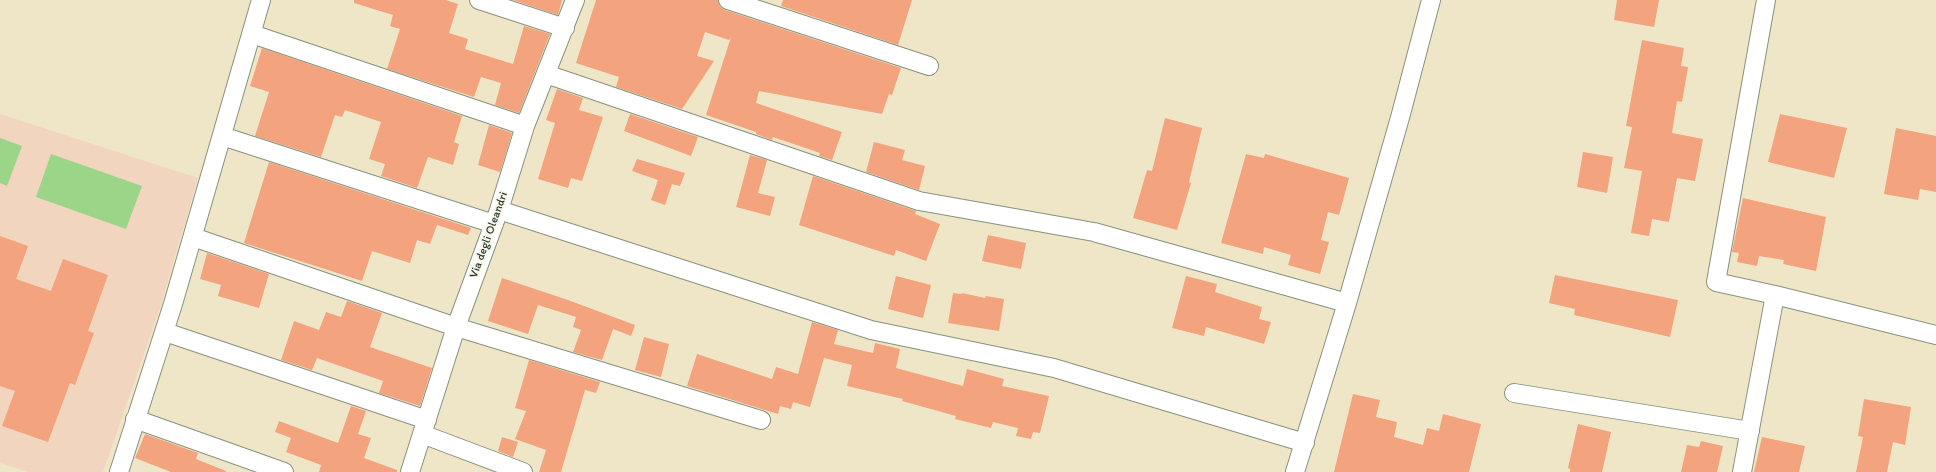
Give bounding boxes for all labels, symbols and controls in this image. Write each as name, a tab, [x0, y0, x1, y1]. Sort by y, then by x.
street label: Via degli Oleandri	[467, 190, 511, 280]

